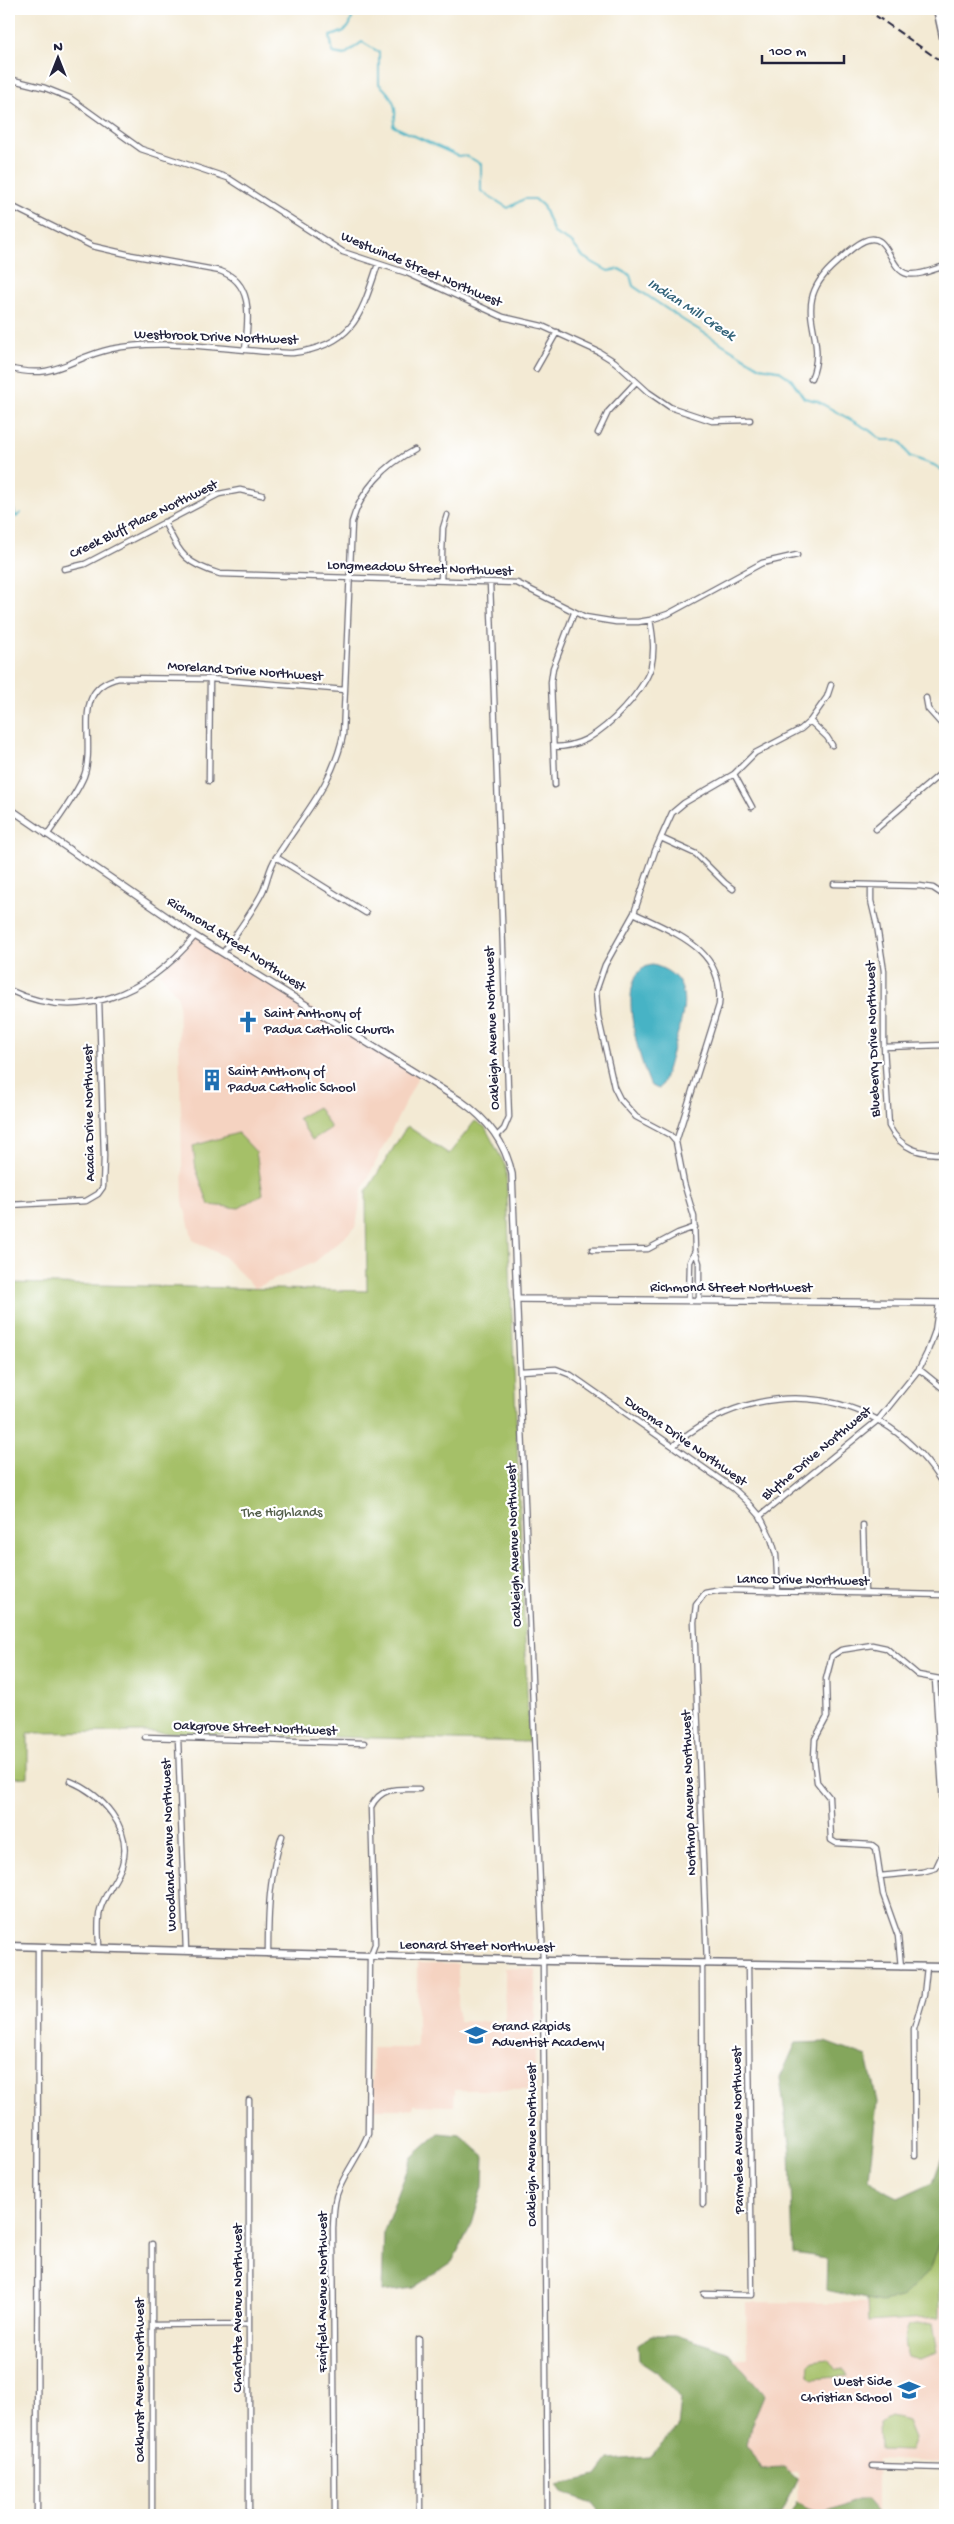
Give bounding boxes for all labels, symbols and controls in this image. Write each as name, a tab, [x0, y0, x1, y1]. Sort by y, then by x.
north arrow	[32, 32, 82, 82]
scale bar	[762, 32, 844, 64]
text: N	[53, 39, 63, 56]
text: 100 m	[768, 43, 807, 61]
street label: Westwinde Street Northwest	[338, 228, 505, 312]
water label: Indian Mill Creek	[644, 275, 739, 346]
street label: Westbrook Drive Northwest	[134, 327, 299, 349]
street label: Creek Bluff Place Northwest	[67, 476, 222, 563]
street label: Longmeadow Street Northwest	[327, 557, 514, 581]
street label: Moreland Drive Northwest	[167, 658, 324, 686]
street label: Richmond Street Northwest	[163, 894, 310, 997]
street label: Oakleigh Avenue Northwest	[482, 945, 504, 1110]
street label: Blueberry Drive Northwest	[863, 959, 885, 1118]
place label: Saint Anthony of Padua Catholic Church	[263, 1006, 395, 1039]
church icon: Saint Anthony of Padua Catholic Church	[235, 1009, 261, 1035]
street label: Acacia Drive Northwest	[80, 1043, 100, 1182]
place label: Saint Anthony of Padua Catholic School	[227, 1064, 356, 1097]
building icon: Saint Anthony of Padua Catholic School	[199, 1067, 225, 1093]
street label: Richmond Street Northwest	[650, 1280, 813, 1297]
street label: Ducoma Drive Northwest	[619, 1393, 751, 1492]
street label: Blythe Drive Northwest	[758, 1402, 876, 1506]
street label: Oakleigh Avenue Northwest	[504, 1462, 526, 1627]
park label: The Highlands	[241, 1505, 323, 1522]
street label: Lanco Drive Northwest	[737, 1571, 871, 1591]
street label: Northrup Avenue Northwest	[679, 1709, 701, 1876]
street label: Oakgrove Street Northwest	[173, 1718, 338, 1740]
street label: Woodland Avenue Northwest	[158, 1757, 182, 1932]
street label: Leonard Street Northwest	[400, 1937, 556, 1957]
place label: Grand Rapids Adventist Academy	[492, 2019, 605, 2052]
school or university icon: Grand Rapids Adventist Academy	[463, 2022, 489, 2048]
street label: Parmelee Avenue Northwest	[729, 2045, 749, 2215]
street label: Oakleigh Avenue Northwest	[524, 2062, 541, 2227]
street label: Fairfield Avenue Northwest	[315, 2210, 332, 2374]
street label: Charlotte Avenue Northwest	[230, 2222, 247, 2393]
street label: Oakhurst Avenue Northwest	[132, 2296, 149, 2462]
place label: West Side Christian School	[801, 2374, 893, 2407]
school or university icon: West Side Christian School	[896, 2377, 922, 2403]

